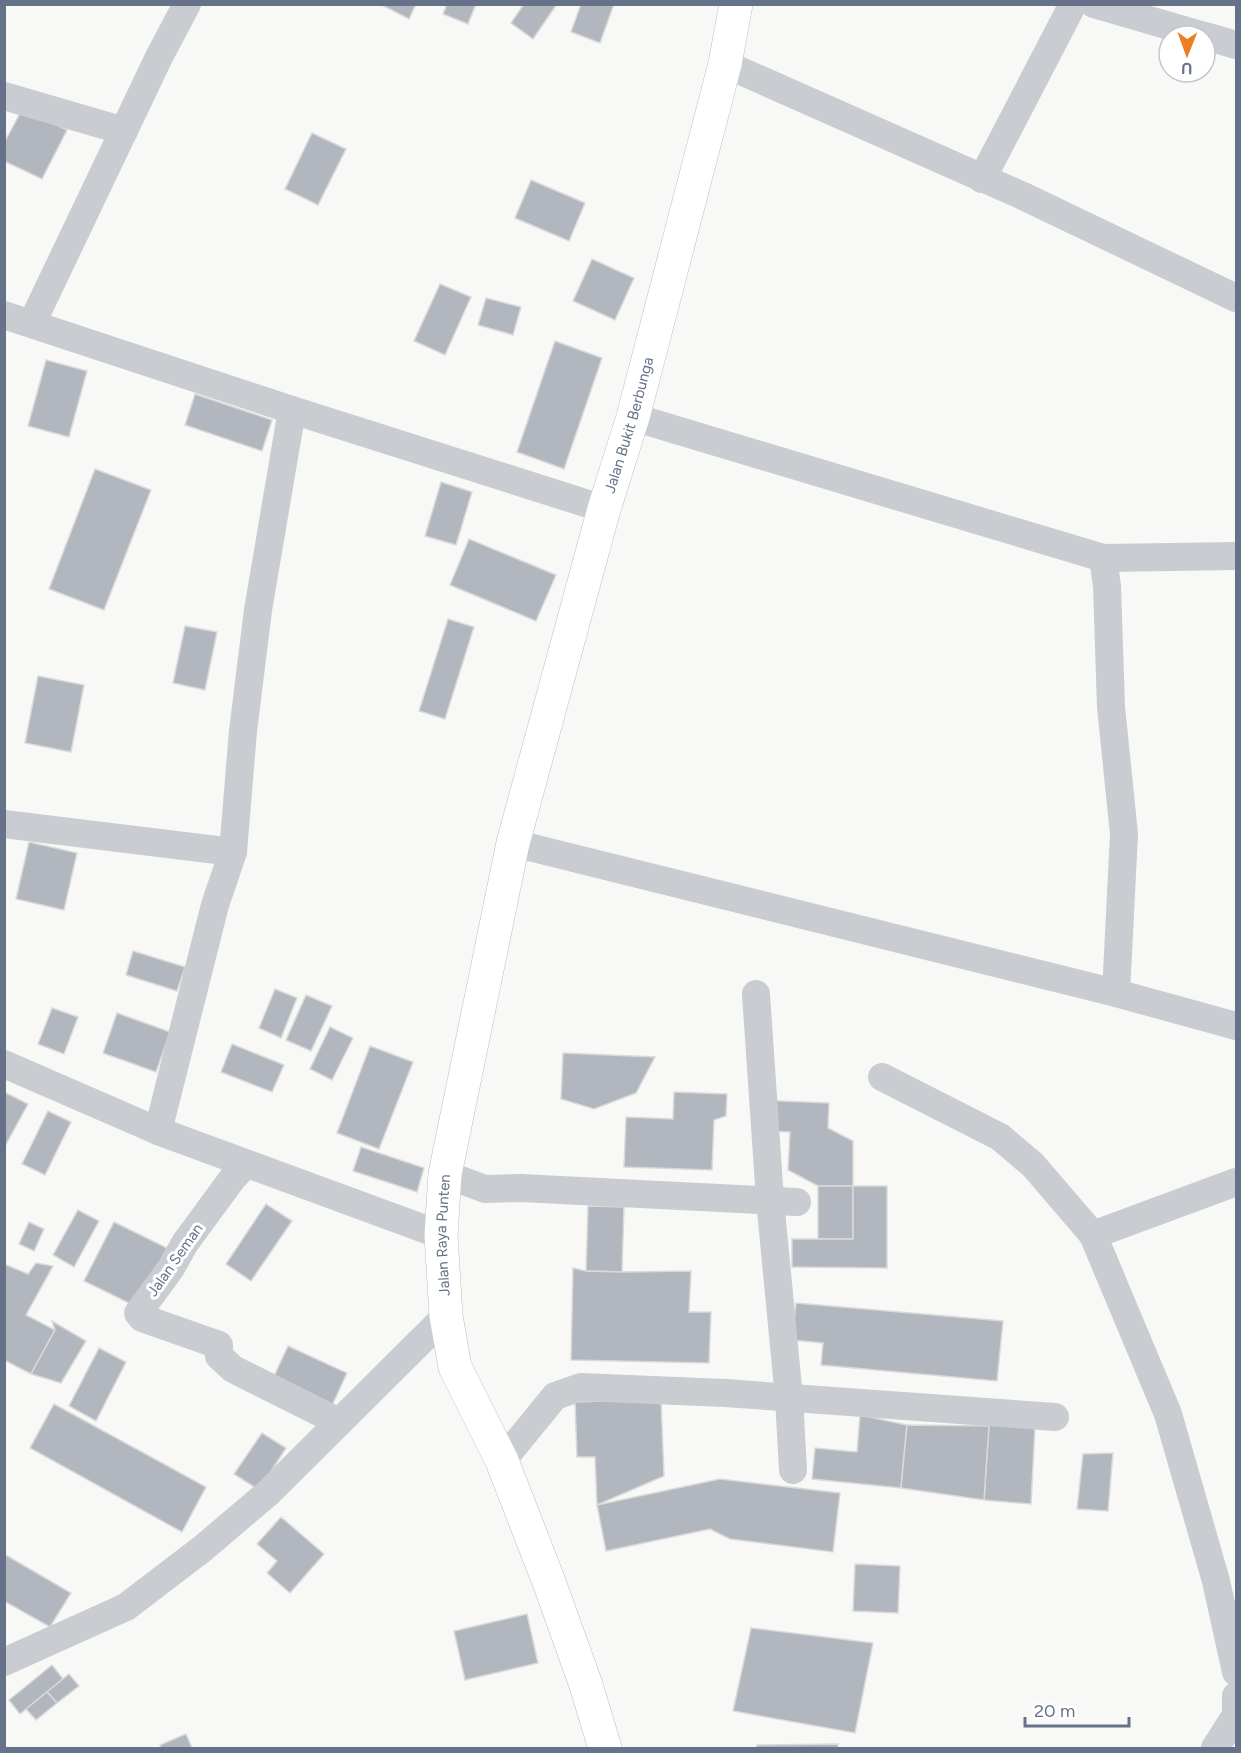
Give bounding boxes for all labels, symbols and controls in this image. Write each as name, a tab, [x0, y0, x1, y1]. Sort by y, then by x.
north arrow	[1157, 24, 1217, 84]
text: U	[1181, 59, 1193, 78]
street label: Jalan Bukit Berbunga	[601, 355, 657, 495]
street label: Jalan Raya Punten	[432, 1174, 454, 1297]
street label: Jalan Seman	[143, 1220, 207, 1300]
scale bar	[1025, 1690, 1128, 1728]
text: 20 m	[1034, 1700, 1075, 1722]

